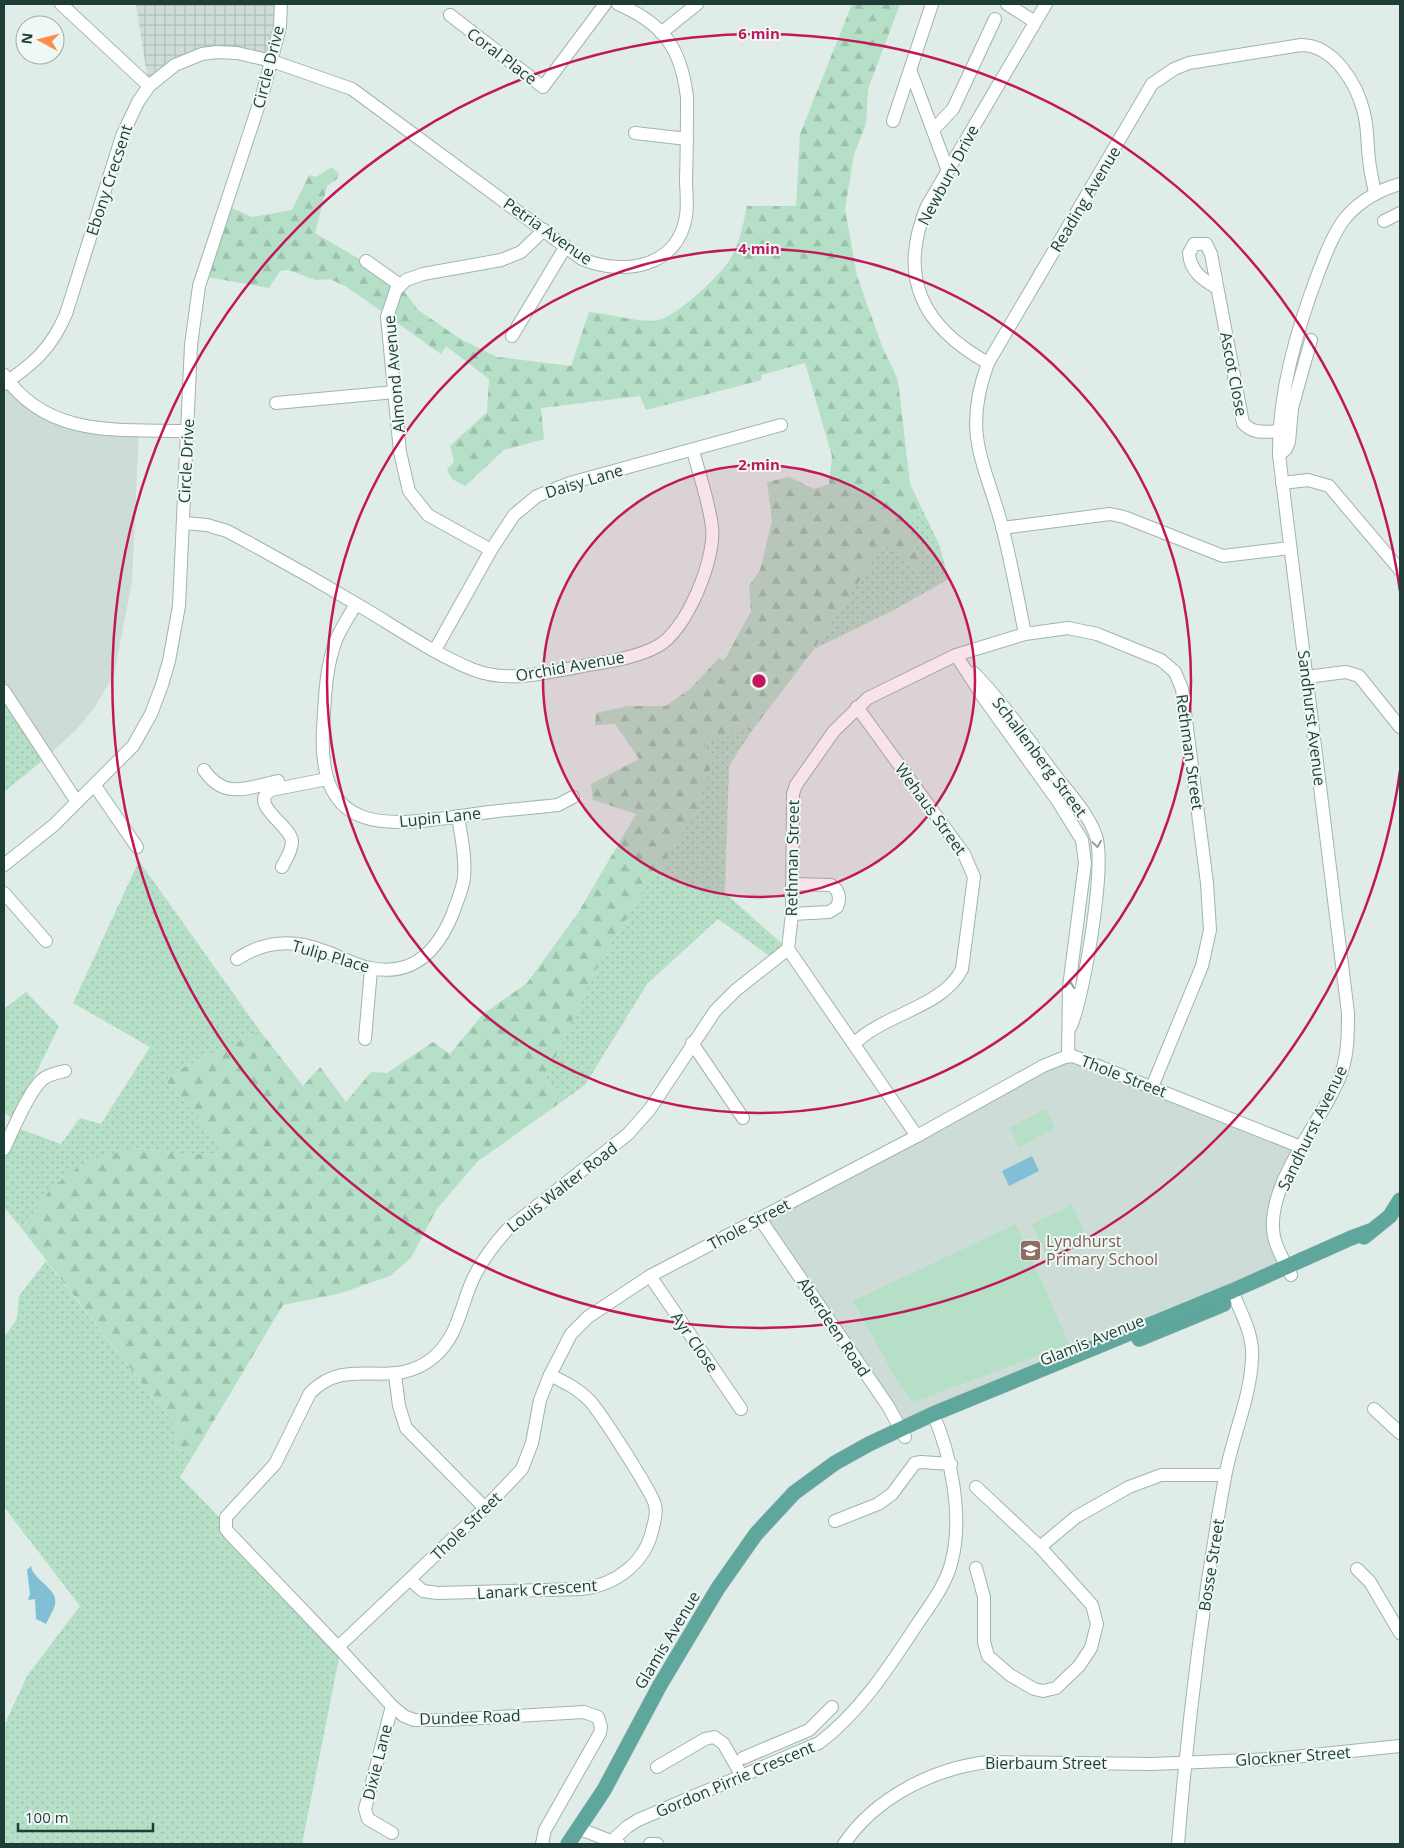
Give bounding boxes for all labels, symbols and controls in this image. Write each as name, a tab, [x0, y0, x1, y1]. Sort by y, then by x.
north arrow	[15, 15, 65, 65]
street label: Coral Place	[462, 22, 542, 90]
street label: Circle Drive	[247, 23, 289, 111]
text: 6 min	[738, 23, 780, 43]
text: N	[16, 32, 37, 45]
street label: Ebony Crecsent	[81, 121, 137, 238]
street label: Newbury Drive	[912, 121, 984, 229]
street label: Reading Avenue	[1045, 142, 1125, 256]
street label: Petria Avenue	[499, 192, 597, 270]
text: 4 min	[738, 238, 780, 258]
street label: Almond Avenue	[378, 314, 410, 434]
street label: Ascot Close	[1215, 330, 1253, 418]
street label: Circle Drive	[173, 418, 199, 504]
text: 2 min	[738, 454, 780, 474]
street label: Daisy Lane	[542, 459, 626, 503]
street label: Orchid Avenue	[514, 646, 626, 686]
street label: Sandhurst Avenue	[1293, 649, 1331, 787]
centre of rings	[750, 672, 768, 690]
street label: Schallenberg Street	[988, 693, 1093, 822]
street label: Rethman Street	[1171, 693, 1209, 812]
street label: Wehaus Street	[890, 759, 972, 860]
street label: Rethman Street	[780, 799, 804, 917]
street label: Lupin Lane	[398, 802, 482, 832]
one-way arrow	[1091, 841, 1102, 849]
street label: Tulip Place	[290, 934, 372, 978]
one-way arrow	[1064, 980, 1075, 988]
street label: Thole Street	[1078, 1050, 1170, 1103]
street label: Sandhurst Avenue	[1272, 1062, 1352, 1194]
street label: Louis Walter Road	[502, 1137, 622, 1237]
street label: Thole Street	[704, 1193, 794, 1255]
place label: Lyndhurst Primary School	[1046, 1230, 1158, 1270]
school or university icon: Lyndhurst Primary School	[1018, 1238, 1042, 1262]
street label: Aberdeen Road	[793, 1273, 875, 1381]
street label: Ayr Close	[666, 1307, 724, 1377]
street label: Glamis Avenue	[1036, 1309, 1148, 1371]
street label: Thole Street	[426, 1487, 506, 1565]
street label: Bosse Street	[1193, 1517, 1229, 1613]
street label: Lanark Crescent	[476, 1574, 598, 1604]
street label: Glamis Avenue	[629, 1587, 705, 1693]
street label: Dundee Road	[419, 1704, 521, 1730]
street label: Dixie Lane	[357, 1722, 397, 1802]
street label: Gordon Pirrie Crescent	[652, 1735, 818, 1822]
street label: Glockner Street	[1235, 1741, 1352, 1771]
street label: Bierbaum Street	[985, 1752, 1107, 1774]
scale bar	[18, 1800, 152, 1832]
text: 100 m	[25, 1807, 69, 1827]

